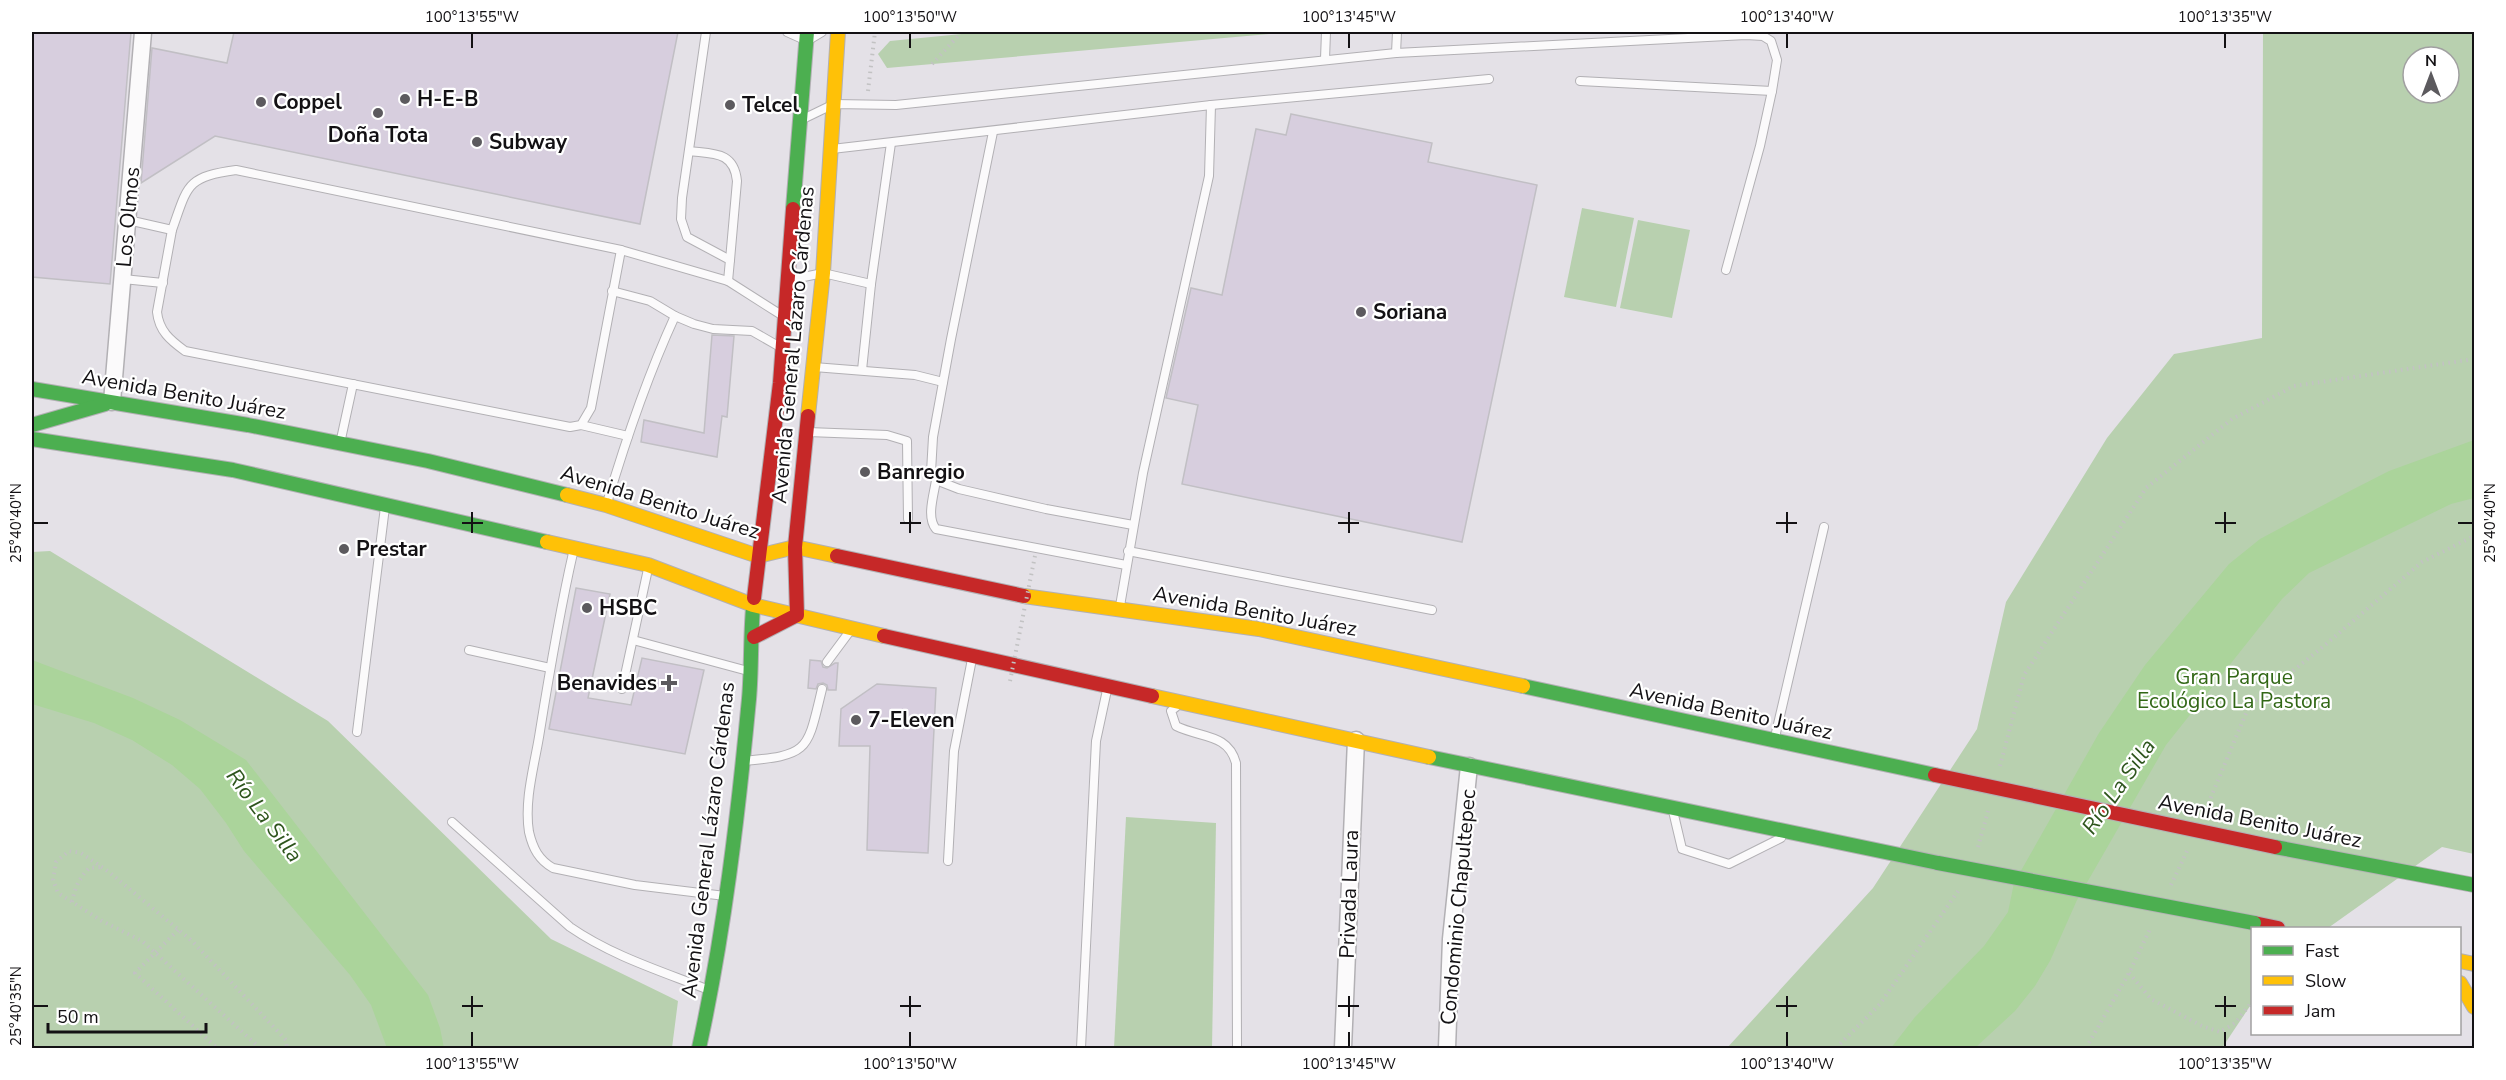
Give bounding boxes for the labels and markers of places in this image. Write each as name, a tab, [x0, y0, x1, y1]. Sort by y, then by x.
place label: H-E-B	[417, 85, 478, 113]
place label: Coppel	[273, 88, 342, 116]
place label: Telcel	[742, 91, 799, 119]
marker: H-E-B	[398, 92, 412, 106]
marker: Coppel	[254, 95, 268, 109]
marker: Telcel	[723, 98, 737, 112]
marker: Doña Tota	[371, 106, 385, 120]
place label: Doña Tota	[328, 121, 428, 149]
place label: Subway	[489, 128, 568, 156]
marker: Subway	[470, 135, 484, 149]
place label: Soriana	[1373, 298, 1447, 326]
marker: Soriana	[1354, 305, 1368, 319]
place label: Banregio	[877, 458, 965, 486]
marker: Banregio	[858, 465, 872, 479]
place label: Prestar	[356, 535, 428, 563]
marker: Prestar	[337, 542, 351, 556]
place label: HSBC	[599, 594, 657, 622]
marker: HSBC	[580, 601, 594, 615]
place label: Benavides	[557, 669, 657, 697]
marker: Benavides	[662, 676, 676, 690]
place label: 7-Eleven	[868, 706, 955, 734]
marker: 7-Eleven	[849, 713, 863, 727]

